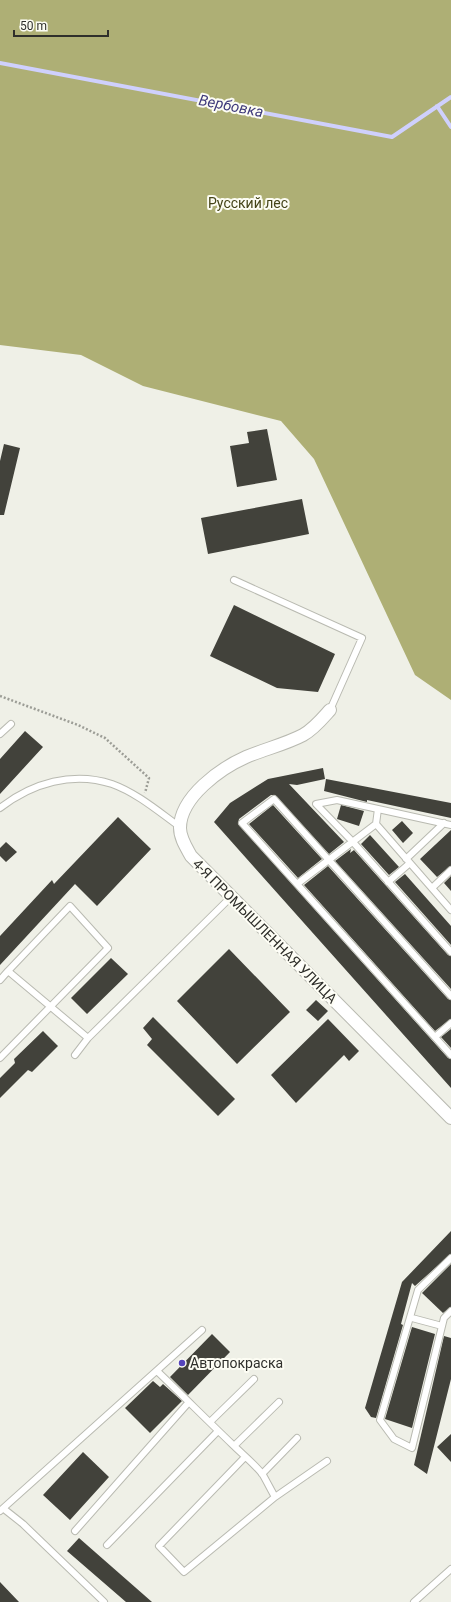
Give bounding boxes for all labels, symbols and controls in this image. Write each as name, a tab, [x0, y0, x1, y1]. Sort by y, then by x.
scale bar	[14, 12, 108, 38]
text: 50 m	[20, 19, 47, 33]
water label: Вербовка	[197, 91, 265, 121]
park label: Русский лес	[208, 195, 288, 211]
street label: 4-Я ПРОМЫШЛЕННАЯ УЛИЦА	[190, 856, 340, 1006]
place label: Автопокраска	[190, 1355, 283, 1371]
marker: Автопокраска	[177, 1358, 187, 1368]

